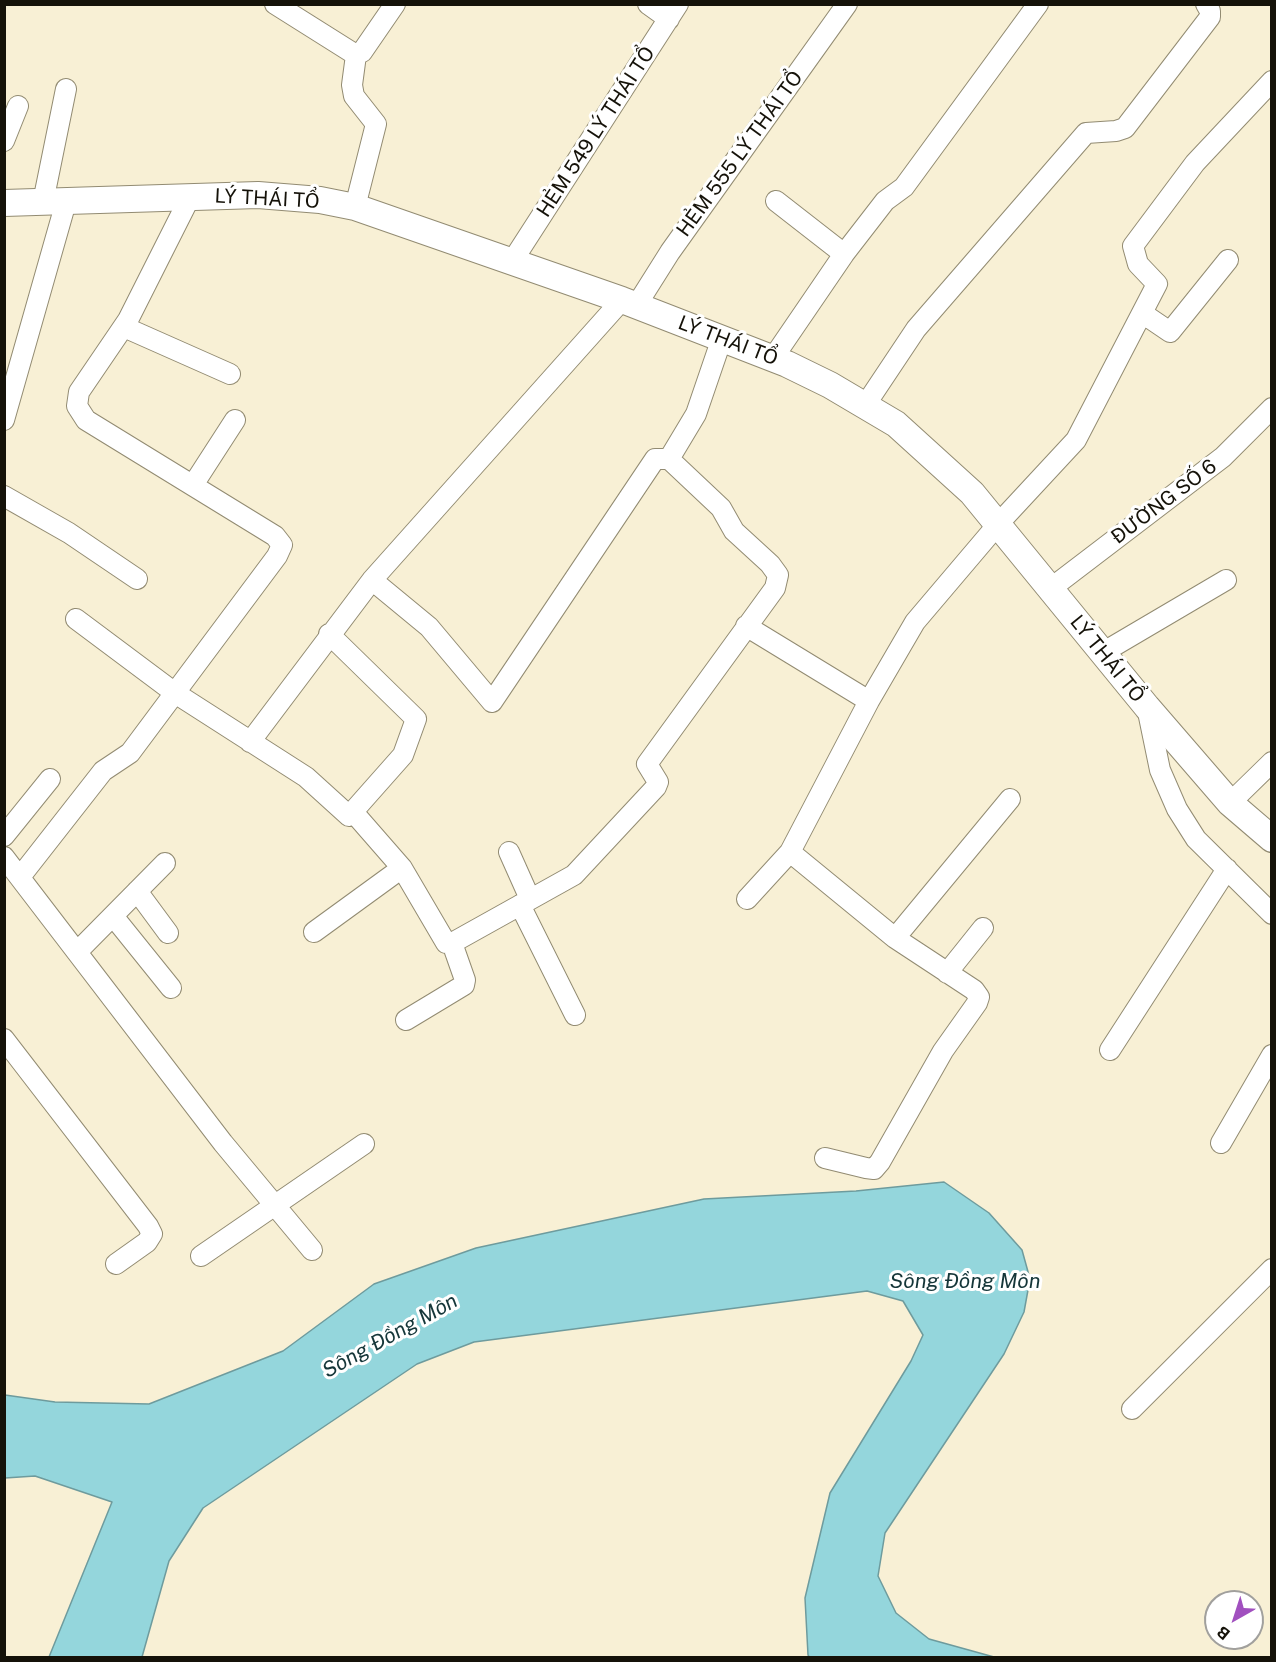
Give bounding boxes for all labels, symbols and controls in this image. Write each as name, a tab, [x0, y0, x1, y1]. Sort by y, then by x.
street label: HẺM 549 LÝ THÁI TỔ	[532, 42, 660, 222]
street label: HẺM 555 LÝ THÁI TỔ	[672, 67, 808, 241]
street label: LÝ THÁI TỔ	[214, 184, 320, 214]
street label: LÝ THÁI TỔ	[675, 311, 781, 371]
street label: ĐƯỜNG SỐ 6	[1107, 455, 1221, 549]
street label: LÝ THÁI TỔ	[1065, 611, 1149, 707]
water label: Sông Đồng Môn	[890, 1269, 1040, 1295]
water label: Sông Đồng Môn	[318, 1288, 462, 1384]
north arrow	[1204, 1590, 1264, 1650]
text: B	[1213, 1622, 1234, 1644]

